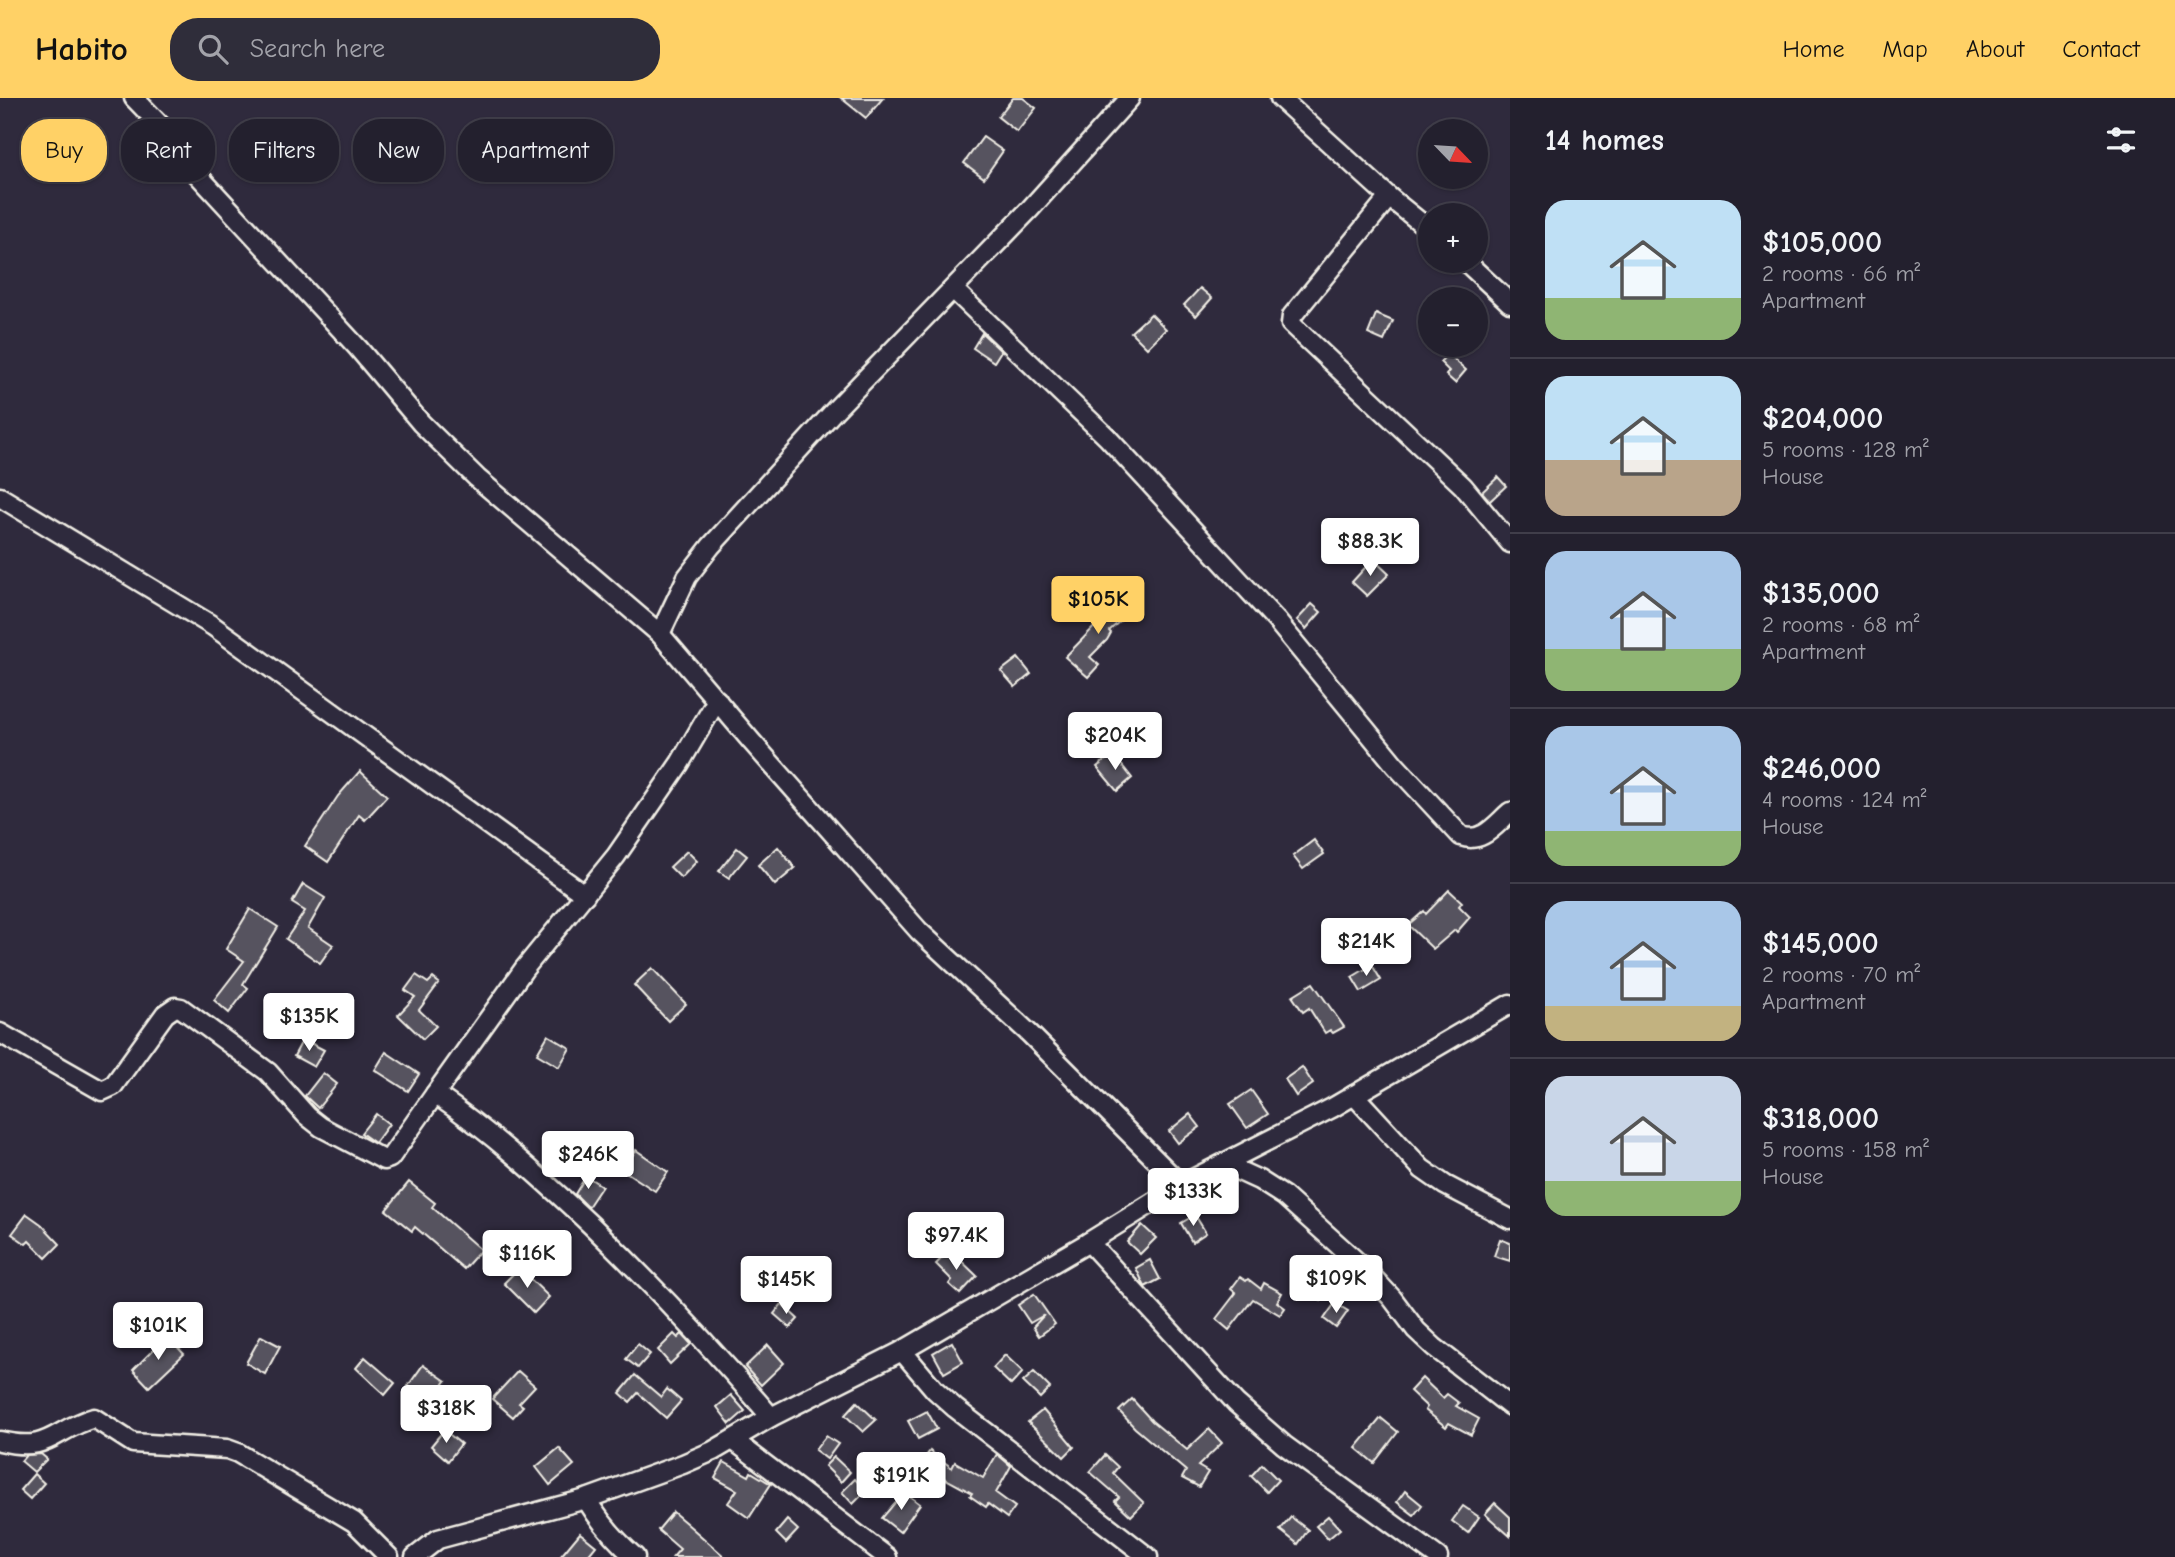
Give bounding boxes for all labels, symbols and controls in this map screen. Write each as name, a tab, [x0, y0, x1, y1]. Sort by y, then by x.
search box	[170, 18, 660, 81]
text: Habito	[35, 30, 128, 68]
icon: search	[194, 30, 232, 68]
text: Search here	[250, 34, 385, 64]
text: Home	[1783, 35, 1844, 63]
text: Map	[1882, 35, 1928, 63]
text: About	[1966, 35, 2024, 63]
text: Contact	[2062, 35, 2140, 63]
chip: Buy	[21, 119, 107, 182]
chip: Rent	[121, 119, 215, 182]
chip: Filters	[229, 119, 339, 182]
chip: New	[353, 119, 444, 182]
chip: Apartment	[458, 119, 613, 182]
north arrow	[1418, 119, 1488, 189]
map controls	[1418, 119, 1488, 357]
icon: filters	[2102, 121, 2140, 159]
text: 14 homes	[1545, 123, 1664, 158]
button: +	[1418, 203, 1488, 273]
text: $105,000	[1762, 225, 1882, 260]
icon: home	[1601, 228, 1685, 312]
text: 2 rooms · 66 m²	[1762, 260, 1920, 287]
button: −	[1418, 287, 1488, 357]
text: Apartment	[1762, 287, 1865, 314]
text: $204,000	[1762, 401, 1883, 436]
icon: home	[1601, 404, 1685, 488]
text: 5 rooms · 128 m²	[1762, 436, 1929, 463]
text: House	[1762, 463, 1824, 490]
pin: $88.3K	[1313, 518, 1427, 578]
text: $88.3K	[1337, 527, 1403, 554]
pin: $105K	[1049, 576, 1147, 636]
text: $135,000	[1762, 576, 1880, 611]
icon: home	[1601, 579, 1685, 663]
text: $105K	[1067, 585, 1129, 612]
text: 2 rooms · 68 m²	[1762, 611, 1920, 638]
text: Apartment	[1762, 638, 1865, 665]
pin: $204K	[1066, 712, 1164, 772]
text: $204K	[1084, 721, 1146, 748]
text: $246,000	[1762, 751, 1881, 786]
icon: home	[1601, 754, 1685, 838]
text: 4 rooms · 124 m²	[1762, 786, 1926, 813]
text: House	[1762, 813, 1824, 840]
pin: $214K	[1317, 918, 1415, 978]
text: $145,000	[1762, 926, 1879, 961]
text: $214K	[1337, 927, 1395, 954]
icon: home	[1601, 929, 1685, 1013]
text: 2 rooms · 70 m²	[1762, 961, 1920, 988]
text: Apartment	[1762, 988, 1865, 1015]
pin: $135K	[260, 993, 358, 1053]
text: $135K	[279, 1002, 339, 1029]
text: $318,000	[1762, 1101, 1879, 1136]
icon: home	[1601, 1104, 1685, 1188]
pin: $246K	[539, 1132, 637, 1191]
text: 5 rooms · 158 m²	[1762, 1136, 1929, 1163]
text: $246K	[558, 1140, 618, 1167]
text: House	[1762, 1163, 1824, 1190]
pin: $133K	[1144, 1168, 1242, 1228]
text: $133K	[1164, 1177, 1222, 1204]
pin: $97.4K	[899, 1212, 1013, 1272]
text: $97.4K	[924, 1221, 988, 1248]
pin: $116K	[478, 1230, 576, 1290]
text: $116K	[499, 1239, 555, 1266]
pin: $145K	[737, 1256, 835, 1316]
pin: $109K	[1287, 1256, 1385, 1315]
text: $109K	[1305, 1264, 1367, 1291]
text: $145K	[757, 1265, 815, 1292]
pin: $101K	[109, 1302, 207, 1362]
text: $101K	[129, 1311, 187, 1338]
pin: $318K	[397, 1386, 495, 1445]
text: $318K	[417, 1394, 475, 1421]
pin: $191K	[852, 1452, 950, 1512]
text: $191K	[873, 1461, 929, 1488]

